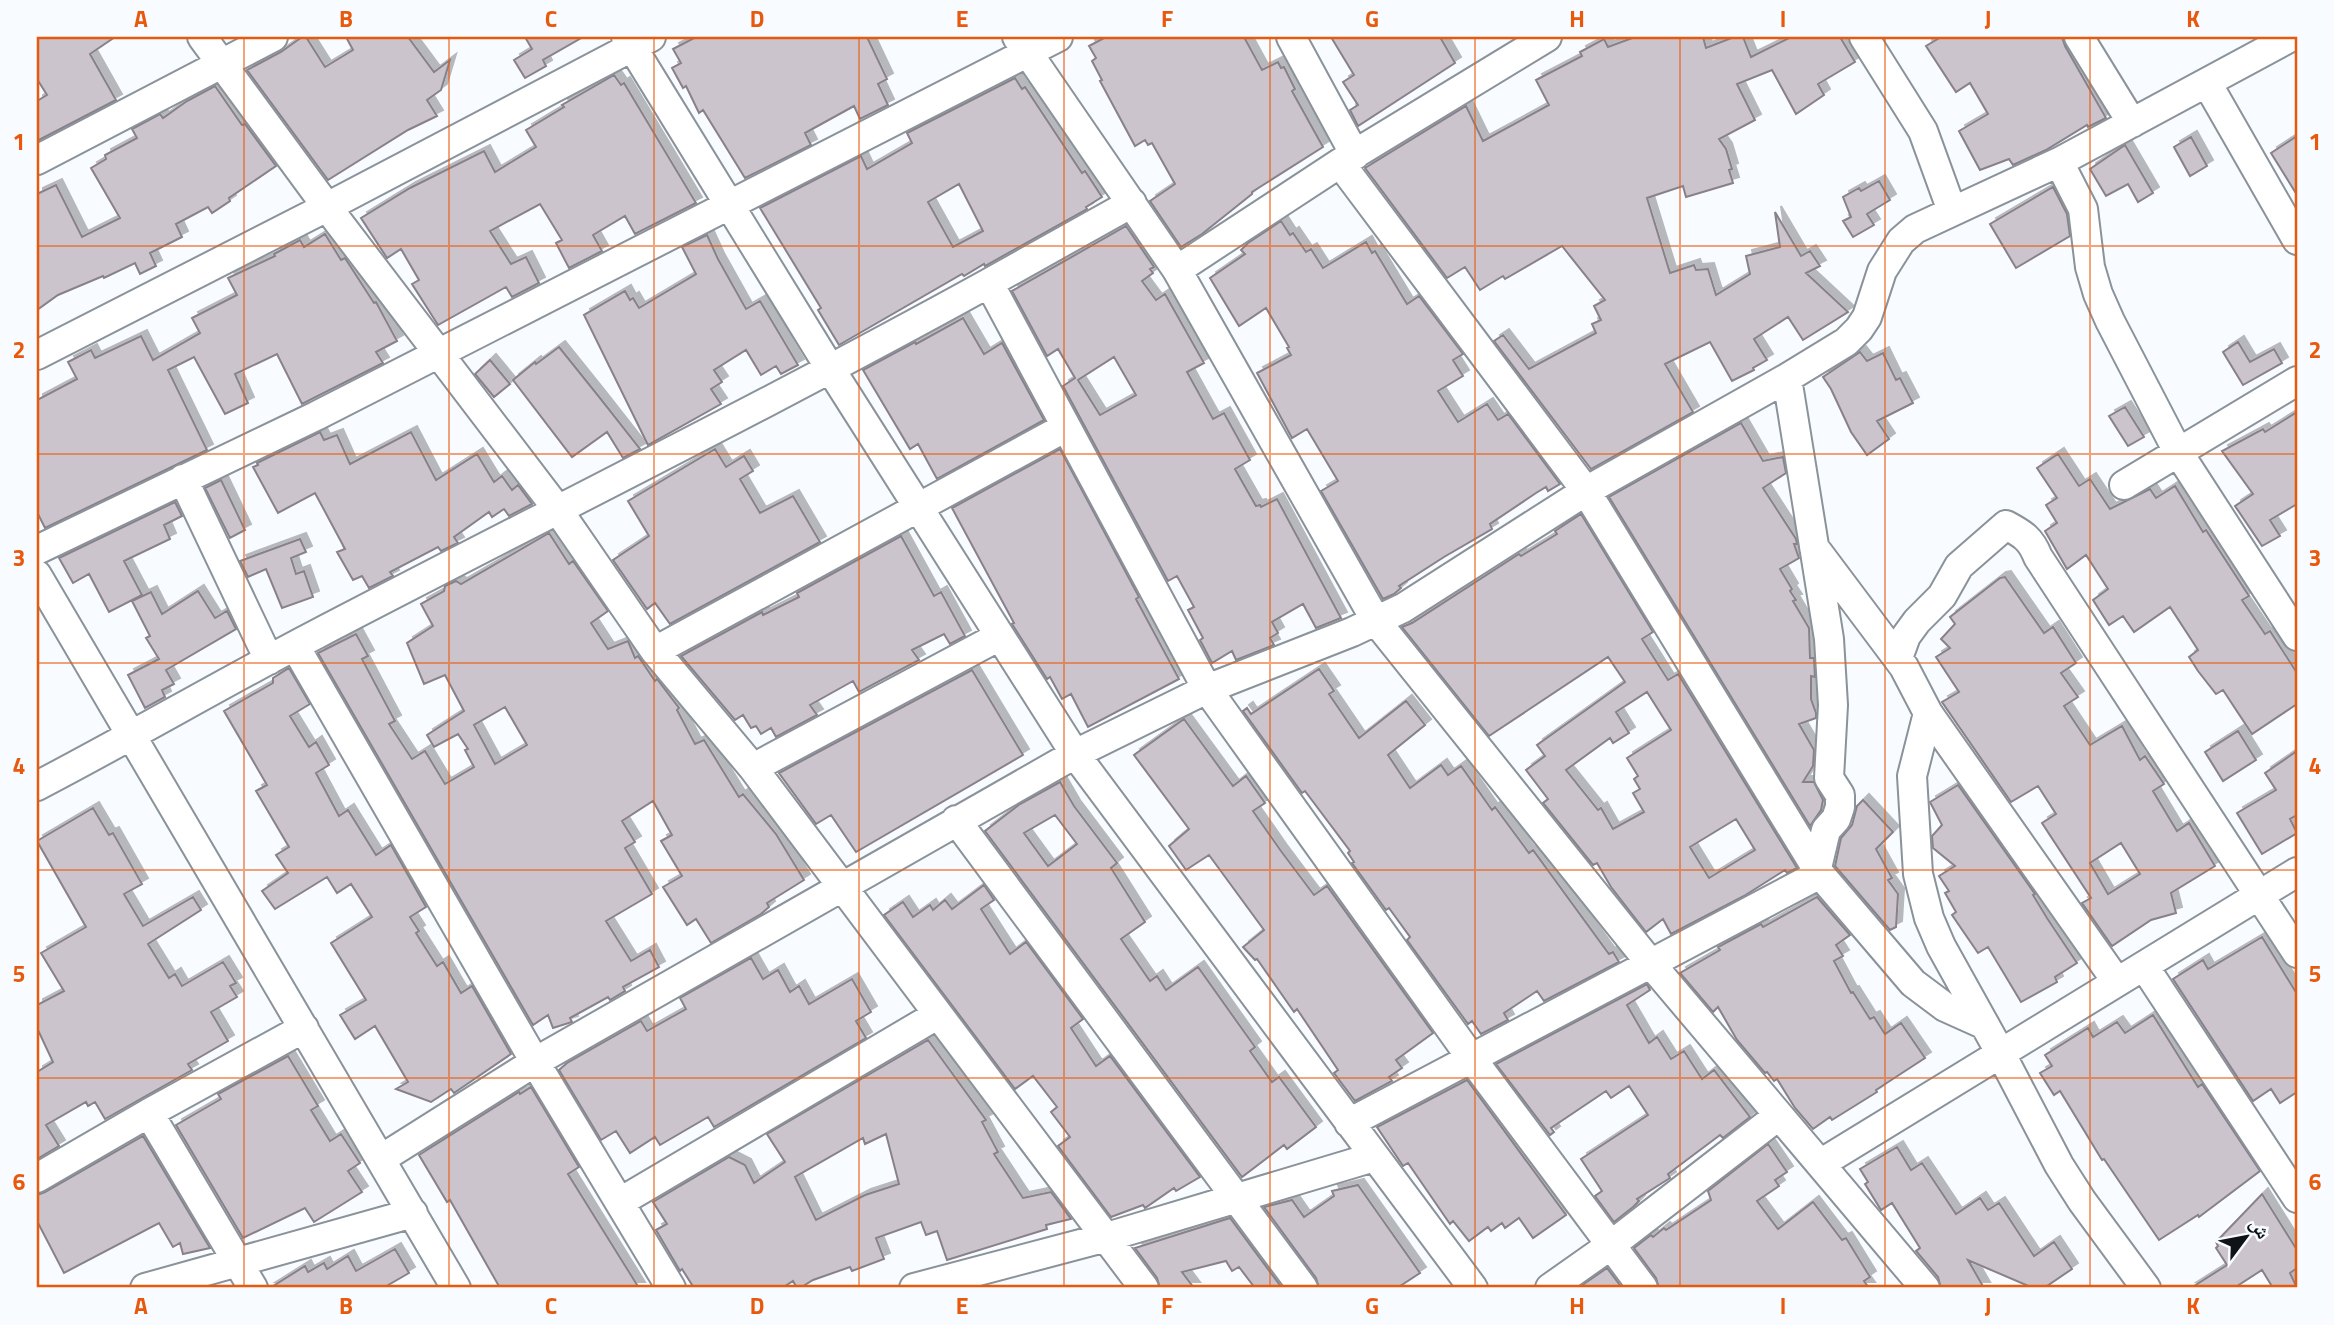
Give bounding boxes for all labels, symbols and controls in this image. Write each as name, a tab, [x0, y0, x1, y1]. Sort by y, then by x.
text: A	[134, 1, 148, 36]
text: B	[339, 1, 353, 36]
text: C	[545, 1, 557, 36]
text: D	[750, 1, 764, 36]
text: E	[956, 1, 968, 36]
text: F	[1161, 1, 1173, 36]
text: G	[1365, 1, 1379, 36]
text: H	[1569, 1, 1585, 36]
text: I	[1780, 1, 1786, 36]
text: J	[1985, 1, 1991, 36]
text: K	[2186, 1, 2200, 36]
text: 1	[13, 124, 25, 159]
text: 1	[2309, 124, 2321, 159]
text: 2	[13, 332, 25, 367]
text: 2	[2309, 332, 2321, 367]
text: 3	[13, 540, 25, 575]
text: 3	[2309, 540, 2321, 575]
text: 4	[13, 748, 25, 783]
text: 4	[2309, 748, 2321, 783]
text: 5	[13, 956, 25, 991]
text: 5	[2309, 956, 2321, 991]
text: 6	[13, 1164, 26, 1199]
text: 6	[2309, 1164, 2322, 1199]
north arrow	[2212, 1202, 2282, 1272]
text: ش	[2243, 1211, 2278, 1244]
text: A	[134, 1288, 148, 1323]
text: B	[339, 1288, 353, 1323]
text: C	[545, 1288, 557, 1323]
text: D	[750, 1288, 764, 1323]
text: E	[956, 1288, 968, 1323]
text: F	[1161, 1288, 1173, 1323]
text: G	[1365, 1288, 1379, 1323]
text: H	[1569, 1288, 1585, 1323]
text: I	[1780, 1288, 1786, 1323]
text: J	[1985, 1288, 1991, 1323]
text: K	[2186, 1288, 2200, 1323]

